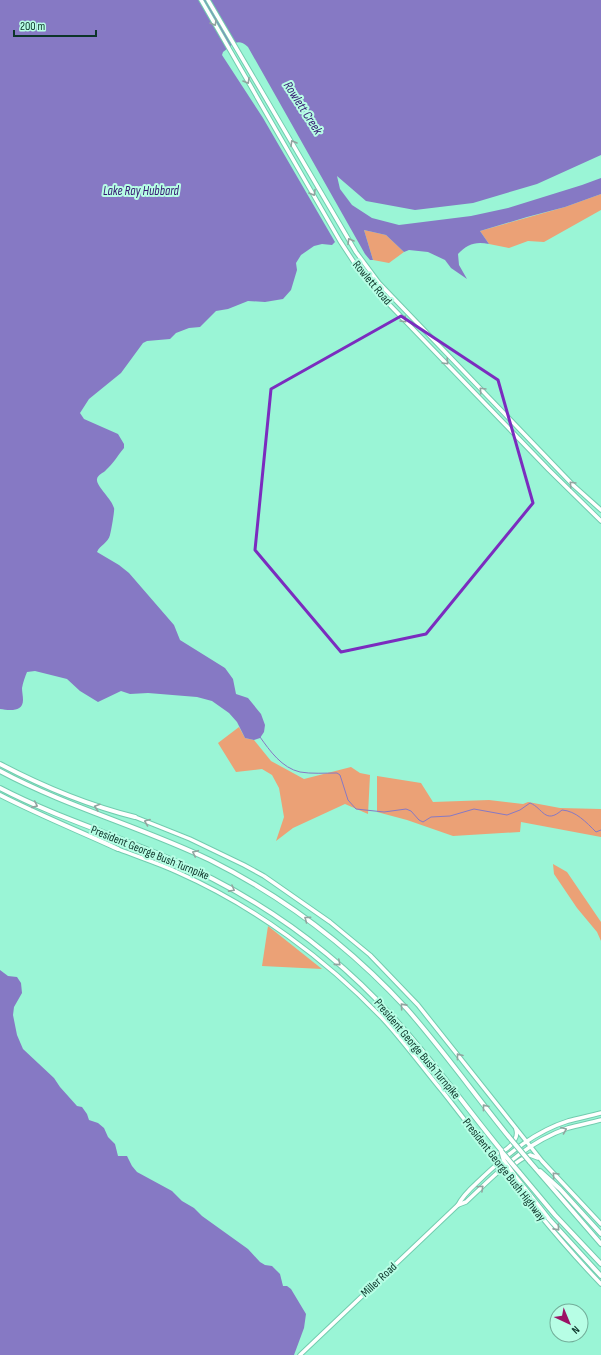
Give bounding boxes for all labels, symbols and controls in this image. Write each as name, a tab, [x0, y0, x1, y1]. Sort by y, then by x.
scale bar	[14, 12, 96, 38]
text: 200 m	[20, 19, 46, 34]
one-way arrow	[210, 19, 217, 26]
one-way arrow	[243, 76, 250, 84]
water label: Rowlett Creek	[280, 78, 327, 138]
one-way arrow	[290, 140, 297, 148]
water label: Lake Ray Hubbard	[103, 183, 180, 199]
one-way arrow	[308, 189, 315, 196]
one-way arrow	[347, 238, 354, 245]
street label: Rowlett Road	[349, 258, 395, 308]
one-way arrow	[399, 315, 407, 323]
one-way arrow	[441, 358, 448, 365]
one-way arrow	[479, 387, 487, 395]
one-way arrow	[569, 481, 577, 489]
one-way arrow	[31, 800, 38, 808]
one-way arrow	[94, 803, 101, 812]
one-way arrow	[143, 819, 150, 827]
street label: President George Bush Turnpike	[89, 822, 212, 884]
one-way arrow	[192, 850, 199, 858]
one-way arrow	[228, 884, 235, 891]
one-way arrow	[304, 917, 311, 924]
one-way arrow	[333, 959, 341, 966]
street label: President George Bush Turnpike	[371, 996, 463, 1102]
one-way arrow	[401, 1003, 408, 1011]
one-way arrow	[456, 1053, 463, 1060]
one-way arrow	[483, 1104, 490, 1111]
street label: President George Bush Highway	[459, 1116, 549, 1225]
one-way arrow	[561, 1126, 568, 1135]
one-way arrow	[553, 1172, 560, 1180]
one-way arrow	[476, 1185, 484, 1193]
one-way arrow	[552, 1223, 559, 1231]
street label: Miller Road	[358, 1260, 400, 1300]
north arrow	[549, 1303, 589, 1343]
text: N	[569, 1323, 582, 1337]

